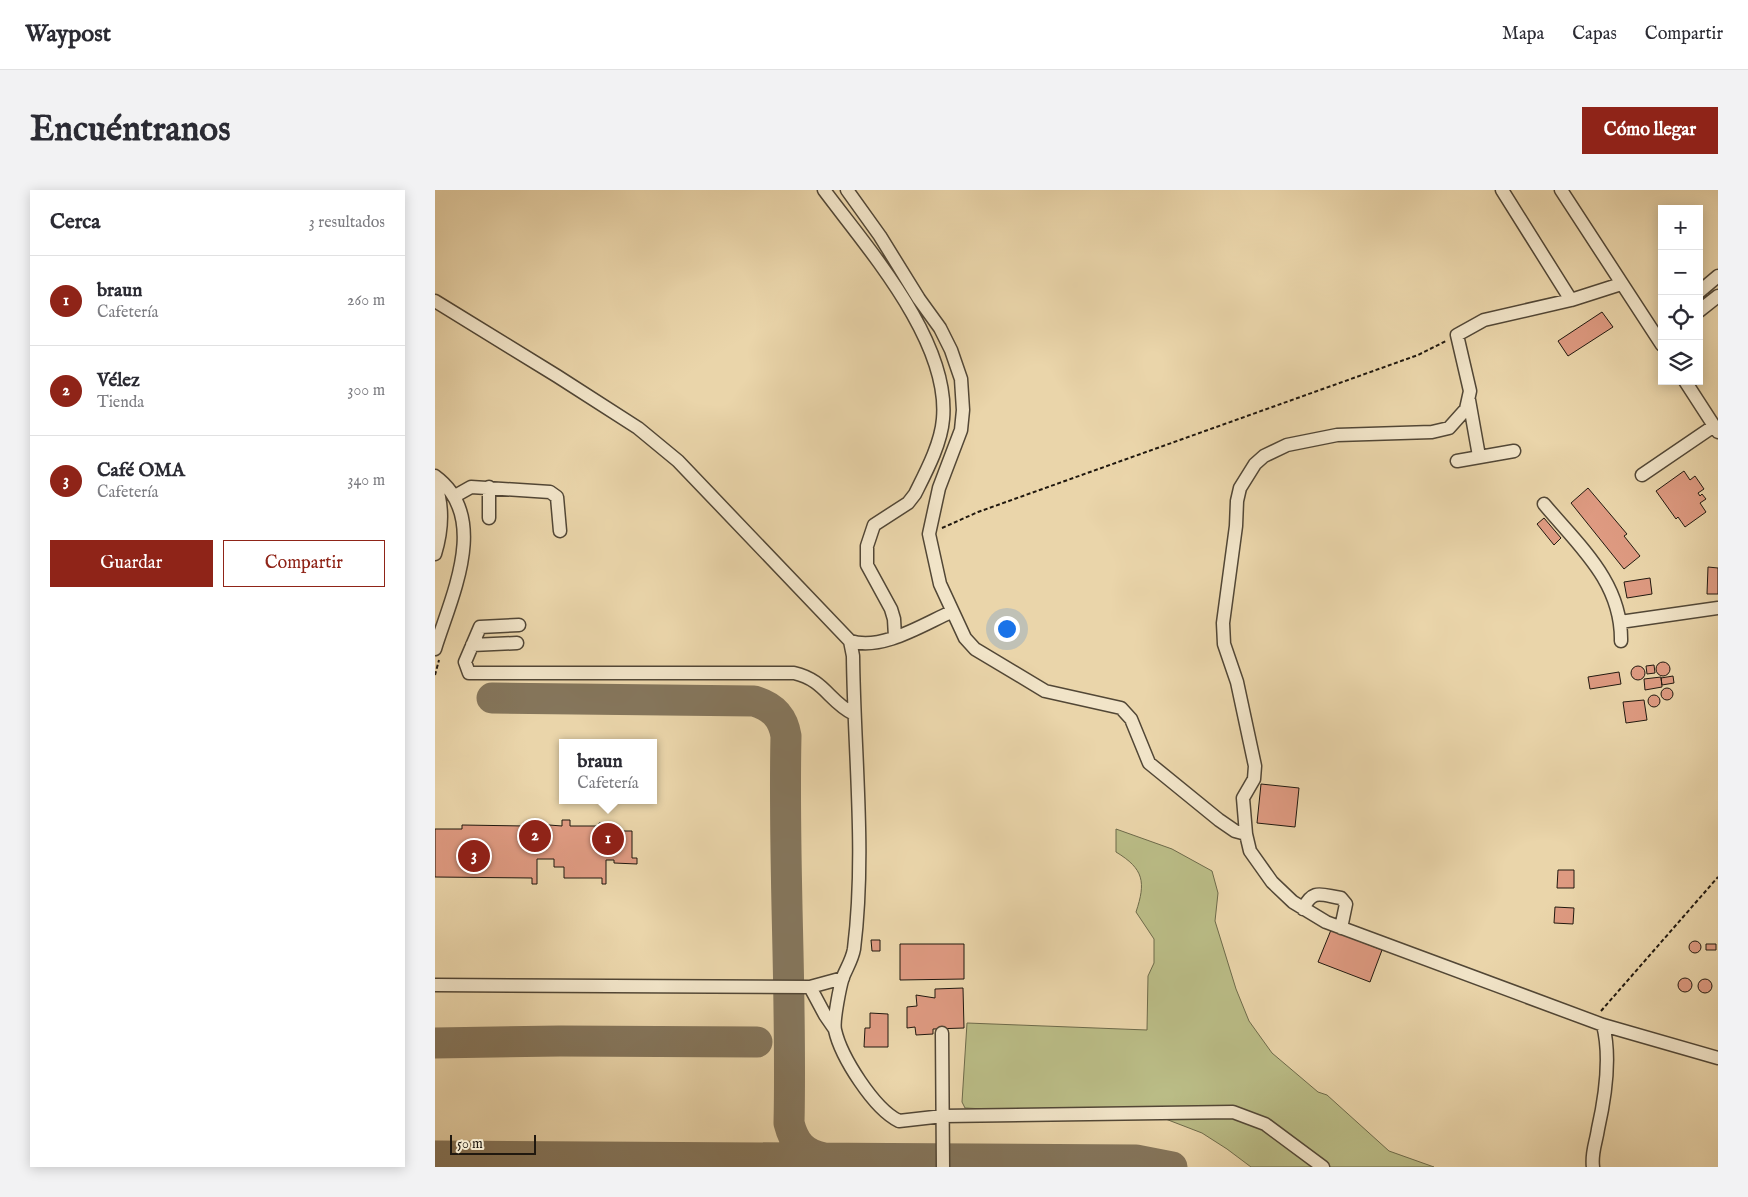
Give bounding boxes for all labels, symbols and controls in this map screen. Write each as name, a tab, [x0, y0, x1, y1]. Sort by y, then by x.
text: Waypost	[25, 19, 111, 50]
text: Mapa	[1502, 23, 1544, 46]
text: Capas	[1572, 23, 1617, 46]
text: Compartir	[1645, 23, 1723, 46]
button: Cómo llegar	[1582, 107, 1718, 154]
text: Encuéntranos	[30, 108, 230, 153]
map controls	[1658, 205, 1703, 385]
button: +	[1658, 205, 1703, 250]
text: Cerca	[50, 209, 100, 236]
text: 3 resultados	[309, 213, 385, 233]
button: −	[1658, 250, 1703, 295]
text: braun	[97, 279, 142, 303]
text: 1	[63, 291, 69, 311]
text: 260 m	[347, 291, 385, 311]
button: locate	[1658, 295, 1703, 340]
text: Cafetería	[97, 303, 158, 323]
button: layers	[1658, 340, 1703, 385]
text: Vélez	[97, 369, 140, 393]
text: 2	[62, 381, 70, 401]
text: 300 m	[347, 381, 385, 401]
text: Tienda	[97, 393, 144, 413]
text: Café OMA	[97, 459, 185, 483]
text: 3	[63, 471, 69, 491]
text: 340 m	[347, 471, 385, 491]
text: Cafetería	[97, 483, 158, 503]
button: Guardar	[50, 540, 213, 587]
button: Compartir	[223, 540, 385, 587]
your location	[994, 616, 1020, 642]
popup	[559, 739, 657, 804]
text: braun	[577, 750, 623, 774]
text: Cafetería	[577, 774, 639, 794]
pin: 2	[519, 817, 551, 855]
pin: 1	[592, 820, 624, 858]
pin: 3	[458, 837, 490, 875]
scale bar	[450, 1132, 536, 1155]
text: 50 m	[457, 1135, 483, 1153]

